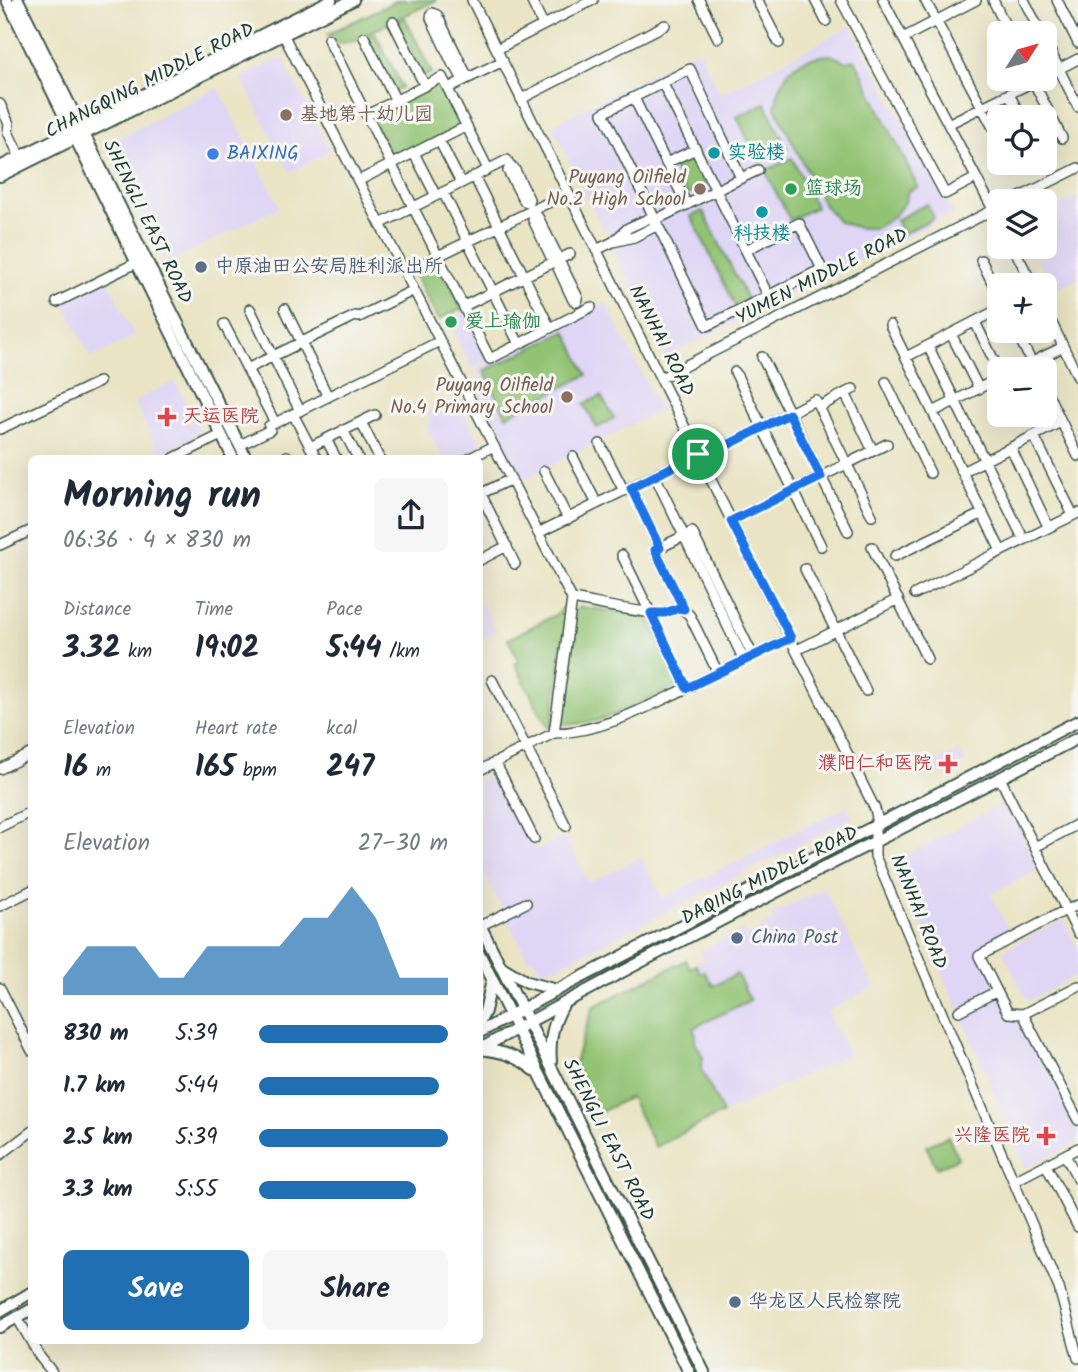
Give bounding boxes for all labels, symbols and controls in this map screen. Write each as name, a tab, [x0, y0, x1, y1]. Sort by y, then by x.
street label: CHANGQING MIDDLE ROAD	[40, 15, 260, 147]
north arrow	[987, 21, 1057, 91]
map controls	[987, 21, 1057, 427]
place label: 基地第十幼儿园	[300, 100, 433, 130]
button: locate	[987, 105, 1057, 175]
marker: 基地第十幼儿园	[278, 107, 294, 123]
street label: SHENGLI EAST ROAD	[94, 135, 200, 309]
place label: 实验楼	[728, 138, 785, 168]
place label: BAIXING	[227, 139, 299, 169]
marker: 实验楼	[706, 145, 722, 161]
marker: BAIXING	[205, 146, 221, 162]
place label: Puyang Oilfield No.2 High School	[547, 163, 687, 215]
place label: 篮球场	[805, 174, 862, 204]
marker: Puyang Oilfield No.2 High School	[692, 181, 708, 197]
marker: 篮球场	[783, 181, 799, 197]
button: layers	[987, 189, 1057, 259]
marker: 科技楼	[754, 204, 770, 220]
place label: 科技楼	[733, 219, 791, 249]
street label: YUMEN MIDDLE ROAD	[731, 221, 913, 333]
place label: 中原油田公安局胜利派出所	[215, 252, 443, 282]
marker: 中原油田公安局胜利派出所	[193, 259, 209, 275]
button: +	[987, 273, 1057, 343]
street label: NANHAI ROAD	[620, 280, 702, 402]
place label: 爱上瑜伽	[465, 307, 541, 337]
marker: 爱上瑜伽	[443, 314, 459, 330]
button: −	[987, 357, 1057, 427]
place label: Puyang Oilfield No.4 Primary School	[390, 371, 554, 423]
marker: Puyang Oilfield No.4 Primary School	[559, 389, 575, 405]
place label: 天运医院	[183, 402, 259, 432]
marker: 天运医院	[157, 407, 177, 427]
pin	[668, 424, 728, 484]
icon: arrive	[679, 435, 717, 473]
text: Morning run	[63, 467, 261, 527]
button: share	[374, 478, 448, 552]
text: 06:36 · 4 × 830 m	[63, 523, 251, 559]
text: Distance	[63, 595, 131, 625]
text: Time	[195, 595, 233, 625]
text: Pace	[326, 595, 363, 625]
text: 3.32	[63, 625, 120, 673]
text: 19:02	[195, 625, 259, 673]
text: 5:44	[326, 625, 382, 673]
text: km	[120, 637, 152, 667]
text: /km	[382, 637, 420, 667]
text: Elevation	[63, 714, 135, 744]
text: Heart rate	[195, 714, 277, 744]
text: kcal	[326, 714, 357, 744]
text: 16	[63, 744, 88, 792]
text: 165	[195, 744, 235, 792]
text: 247	[326, 744, 374, 792]
place label: 濮阳仁和医院	[818, 749, 932, 779]
marker: 濮阳仁和医院	[938, 754, 958, 774]
text: m	[88, 756, 111, 786]
text: bpm	[235, 756, 277, 786]
street label: DAQING MIDDLE ROAD	[676, 818, 864, 934]
text: Elevation	[63, 826, 150, 862]
text: 27–30 m	[358, 826, 448, 862]
street label: NANHAI ROAD	[881, 850, 955, 974]
place label: China Post	[751, 923, 839, 953]
marker: China Post	[729, 930, 745, 946]
text: 830 m	[63, 1016, 129, 1052]
text: 5:39	[175, 1016, 217, 1052]
street label: SHENGLI EAST ROAD	[554, 1053, 662, 1227]
text: 1.7 km	[63, 1068, 125, 1104]
text: 5:44	[175, 1068, 218, 1104]
text: 2.5 km	[63, 1120, 133, 1156]
text: 5:39	[175, 1120, 217, 1156]
place label: 兴隆医院	[954, 1121, 1030, 1151]
marker: 兴隆医院	[1036, 1126, 1056, 1146]
text: 3.3 km	[63, 1172, 133, 1208]
text: 5:55	[175, 1172, 218, 1208]
button: Save	[63, 1250, 249, 1330]
button: Share	[263, 1250, 448, 1330]
place label: 华龙区人民检察院	[749, 1287, 901, 1317]
marker: 华龙区人民检察院	[727, 1294, 743, 1310]

